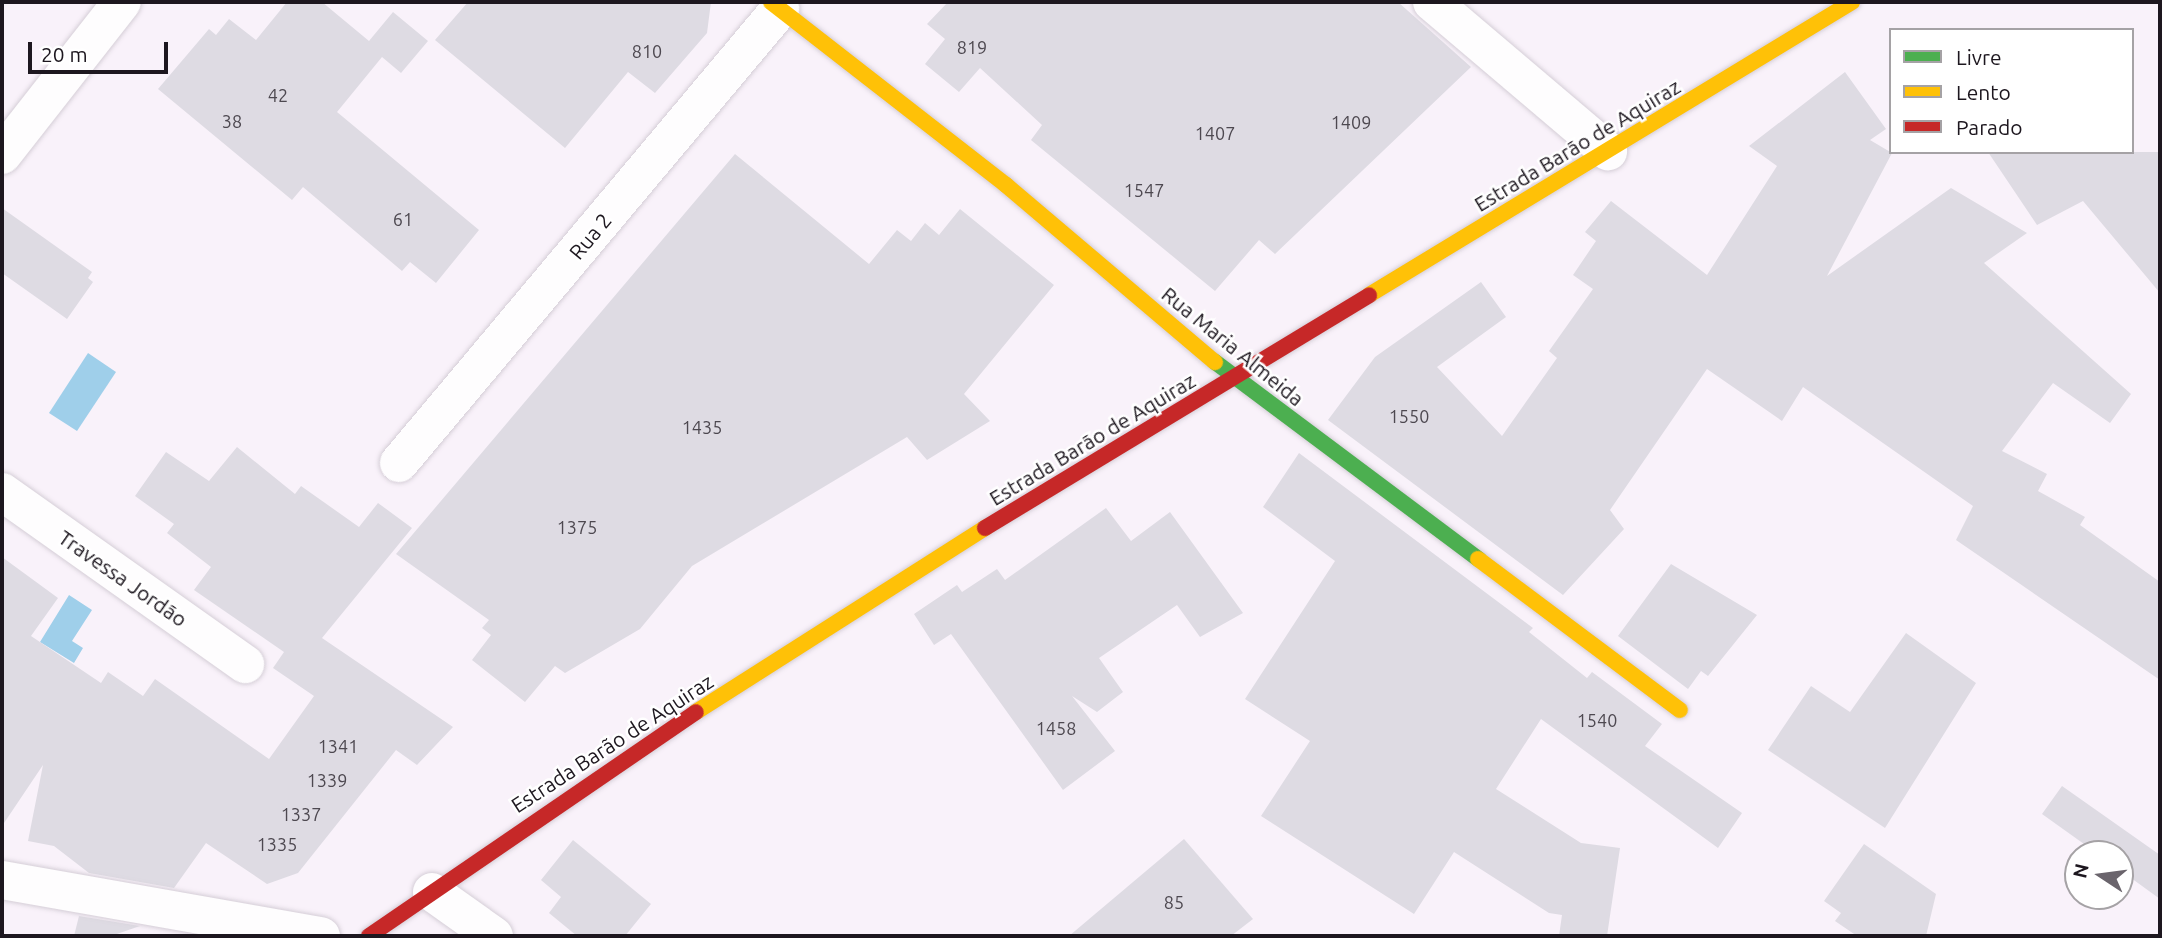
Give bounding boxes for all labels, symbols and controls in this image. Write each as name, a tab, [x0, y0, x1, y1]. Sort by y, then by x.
scale bar	[32, 28, 172, 72]
legend	[1889, 28, 2134, 154]
house number: 819	[957, 36, 987, 58]
house number: 810	[632, 40, 662, 62]
text: 20 m	[41, 42, 88, 66]
text: Livre	[1956, 45, 2002, 69]
street label: Estrada Barão de Aquiraz	[1469, 73, 1685, 217]
text: Lento	[1956, 80, 2011, 104]
house number: 42	[268, 84, 288, 106]
house number: 38	[222, 110, 242, 132]
house number: 1409	[1331, 111, 1371, 133]
text: Parado	[1956, 115, 2022, 139]
house number: 1407	[1195, 122, 1235, 144]
house number: 1547	[1124, 179, 1164, 201]
house number: 61	[393, 208, 413, 230]
street label: Rua 2	[563, 208, 617, 264]
street label: Rua Maria Almeida	[1157, 281, 1309, 411]
street label: Estrada Barão de Aquiraz	[984, 367, 1200, 511]
house number: 1550	[1389, 405, 1429, 427]
house number: 1435	[682, 416, 722, 438]
house number: 1375	[557, 516, 597, 538]
street label: Travessa Jordão	[54, 524, 192, 632]
street label: Estrada Barão de Aquiraz	[506, 668, 718, 818]
house number: 1540	[1577, 709, 1617, 731]
house number: 1458	[1036, 717, 1076, 739]
house number: 1341	[318, 735, 358, 757]
house number: 1339	[307, 769, 347, 791]
house number: 1337	[281, 803, 321, 825]
house number: 1335	[257, 833, 297, 855]
north arrow	[2064, 840, 2134, 910]
text: N	[2068, 861, 2093, 880]
house number: 85	[1164, 891, 1184, 913]

